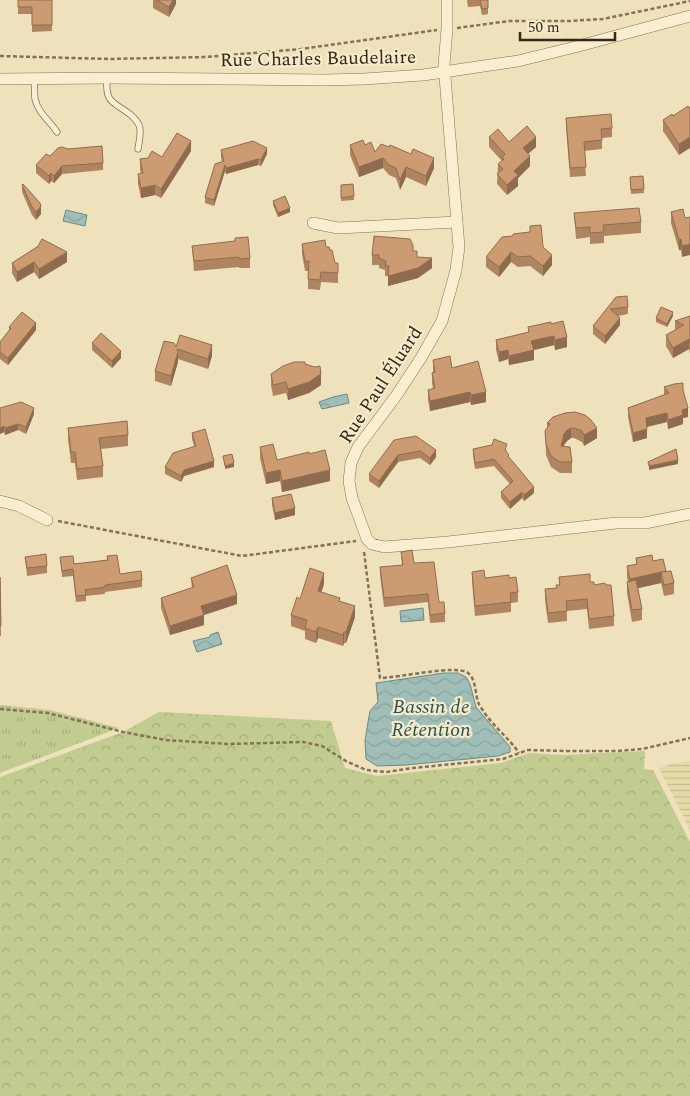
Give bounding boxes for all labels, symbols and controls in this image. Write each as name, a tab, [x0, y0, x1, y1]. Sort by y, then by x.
scale bar	[520, 10, 615, 42]
text: 50 m	[528, 16, 560, 39]
street label: Rue Charles Baudelaire	[220, 43, 416, 75]
street label: Rue Paul Éluard	[332, 320, 430, 450]
water label: Bassin de Rétention	[391, 692, 471, 745]

